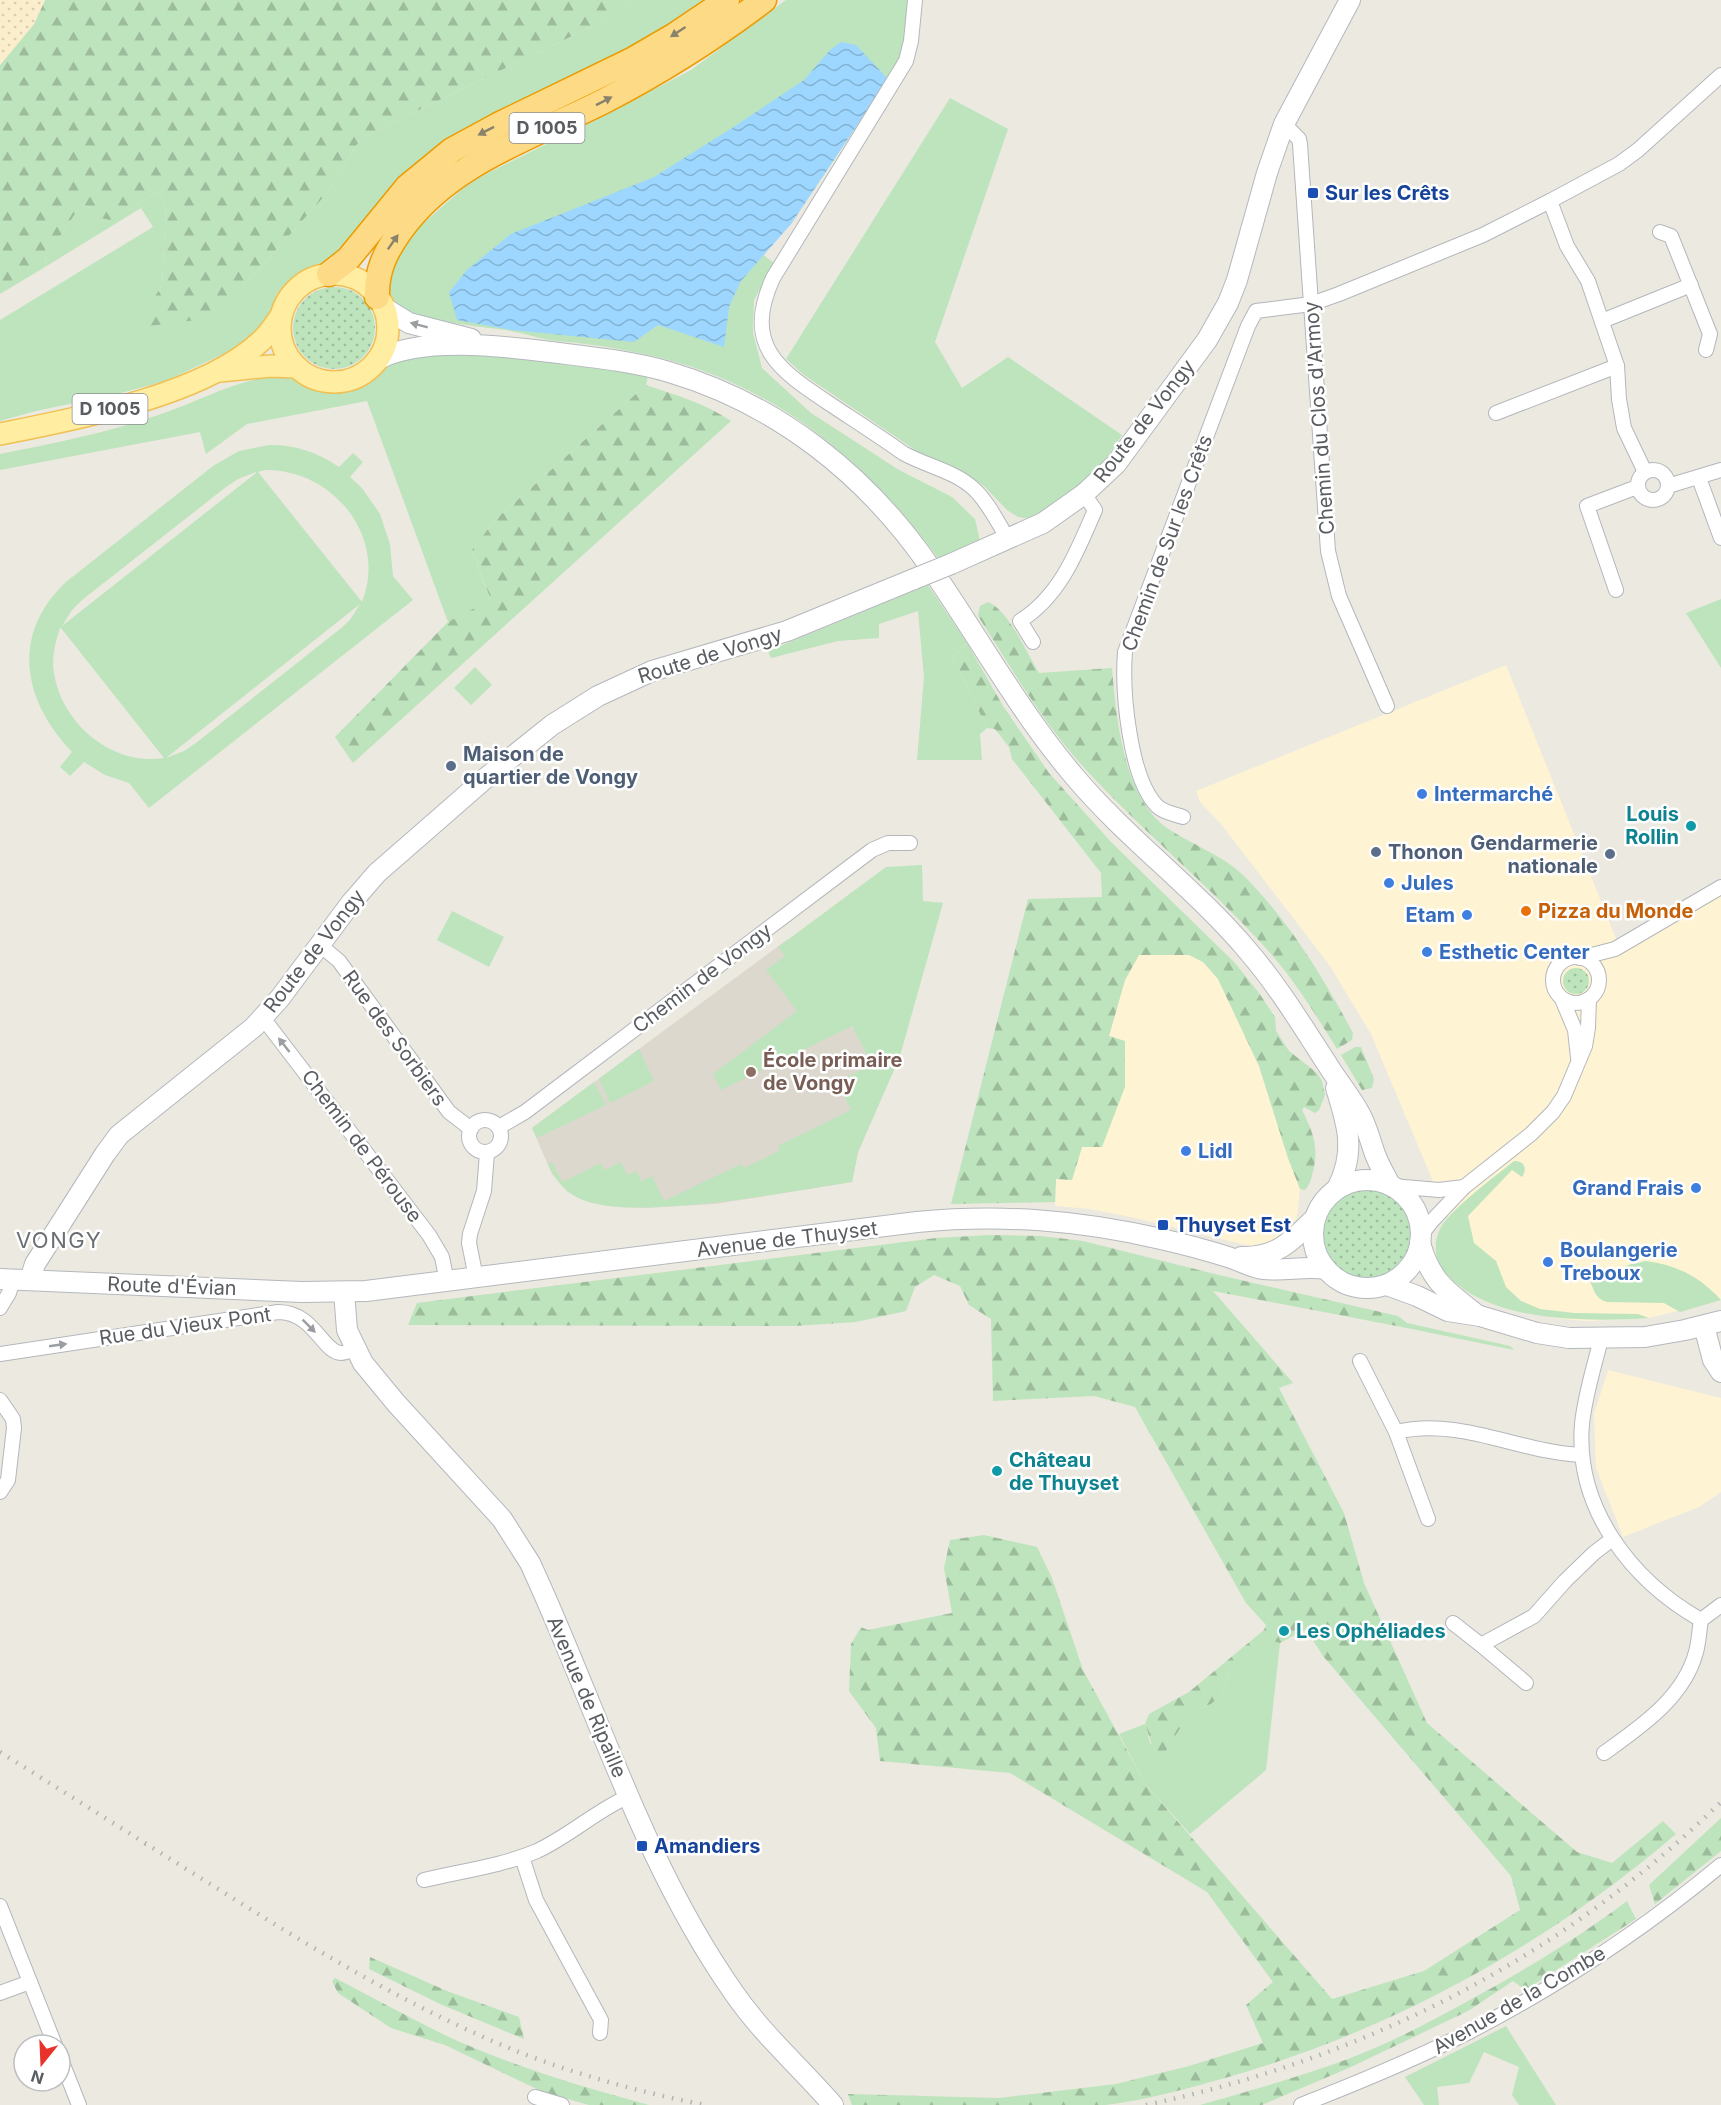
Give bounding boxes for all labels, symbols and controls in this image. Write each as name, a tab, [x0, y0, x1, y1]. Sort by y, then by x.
one-way arrow	[670, 27, 686, 38]
one-way arrow	[595, 96, 613, 106]
road number: D 1005	[510, 113, 584, 143]
one-way arrow	[477, 126, 494, 136]
place label: Sur les Crêts	[1325, 181, 1449, 205]
marker: Sur les Crêts	[1306, 186, 1320, 200]
one-way arrow	[387, 234, 398, 250]
street label: Chemin du Clos d'Armoy	[1299, 301, 1339, 535]
one-way arrow	[410, 320, 429, 330]
street label: Route de Vongy	[1088, 355, 1200, 487]
road number: D 1005	[72, 394, 148, 424]
street label: Chemin de Sur les Crêts	[1117, 432, 1217, 654]
street label: Route de Vongy	[635, 622, 785, 688]
place label: Maison de quartier de Vongy	[463, 742, 638, 789]
marker: Maison de quartier de Vongy	[444, 759, 458, 773]
place label: Intermarché	[1434, 782, 1553, 806]
marker: Intermarché	[1415, 787, 1429, 801]
place label: Louis Rollin	[1625, 802, 1679, 849]
marker: Louis Rollin	[1684, 819, 1698, 833]
place label: Gendarmerie nationale	[1470, 831, 1598, 878]
place label: Thonon	[1388, 840, 1463, 864]
marker: Thonon	[1369, 845, 1383, 859]
marker: Gendarmerie nationale	[1603, 847, 1617, 861]
place label: Jules	[1401, 871, 1454, 895]
marker: Jules	[1382, 876, 1396, 890]
street label: Route de Vongy	[258, 885, 370, 1017]
place label: Pizza du Monde	[1538, 899, 1693, 923]
place label: Etam	[1406, 903, 1455, 927]
marker: Pizza du Monde	[1519, 904, 1533, 918]
marker: Etam	[1460, 908, 1474, 922]
street label: Chemin de Vongy	[628, 918, 776, 1038]
place label: Esthetic Center	[1439, 940, 1590, 964]
marker: Esthetic Center	[1420, 945, 1434, 959]
street label: Rue des Sorbiers	[338, 966, 452, 1110]
one-way arrow	[278, 1037, 291, 1053]
place label: École primaire de Vongy	[763, 1047, 903, 1095]
street label: Chemin de Pérouse	[297, 1065, 427, 1227]
marker: École primaire de Vongy	[744, 1065, 758, 1079]
place label: Lidl	[1198, 1139, 1233, 1163]
marker: Lidl	[1179, 1144, 1193, 1158]
place label: Grand Frais	[1572, 1176, 1684, 1200]
marker: Grand Frais	[1689, 1181, 1703, 1195]
place label: Thuyset Est	[1175, 1213, 1291, 1237]
street label: Avenue de Thuyset	[695, 1216, 879, 1262]
marker: Thuyset Est	[1156, 1218, 1170, 1232]
district label: VONGY	[16, 1227, 102, 1253]
place label: Boulangerie Treboux	[1560, 1238, 1678, 1285]
marker: Boulangerie Treboux	[1541, 1255, 1555, 1269]
street label: Route d'Évian	[107, 1271, 237, 1300]
street label: Rue du Vieux Pont	[97, 1302, 273, 1350]
one-way arrow	[302, 1318, 316, 1332]
one-way arrow	[48, 1341, 67, 1350]
place label: Château de Thuyset	[1009, 1448, 1119, 1495]
marker: Château de Thuyset	[990, 1464, 1004, 1478]
street label: Avenue de Ripaille	[542, 1613, 632, 1781]
place label: Les Ophéliades	[1296, 1619, 1446, 1643]
marker: Les Ophéliades	[1277, 1624, 1291, 1638]
place label: Amandiers	[654, 1834, 761, 1858]
marker: Amandiers	[635, 1839, 649, 1853]
street label: Avenue de la Combe	[1429, 1941, 1609, 2059]
north arrow	[12, 2033, 72, 2093]
text: N	[28, 2066, 46, 2089]

